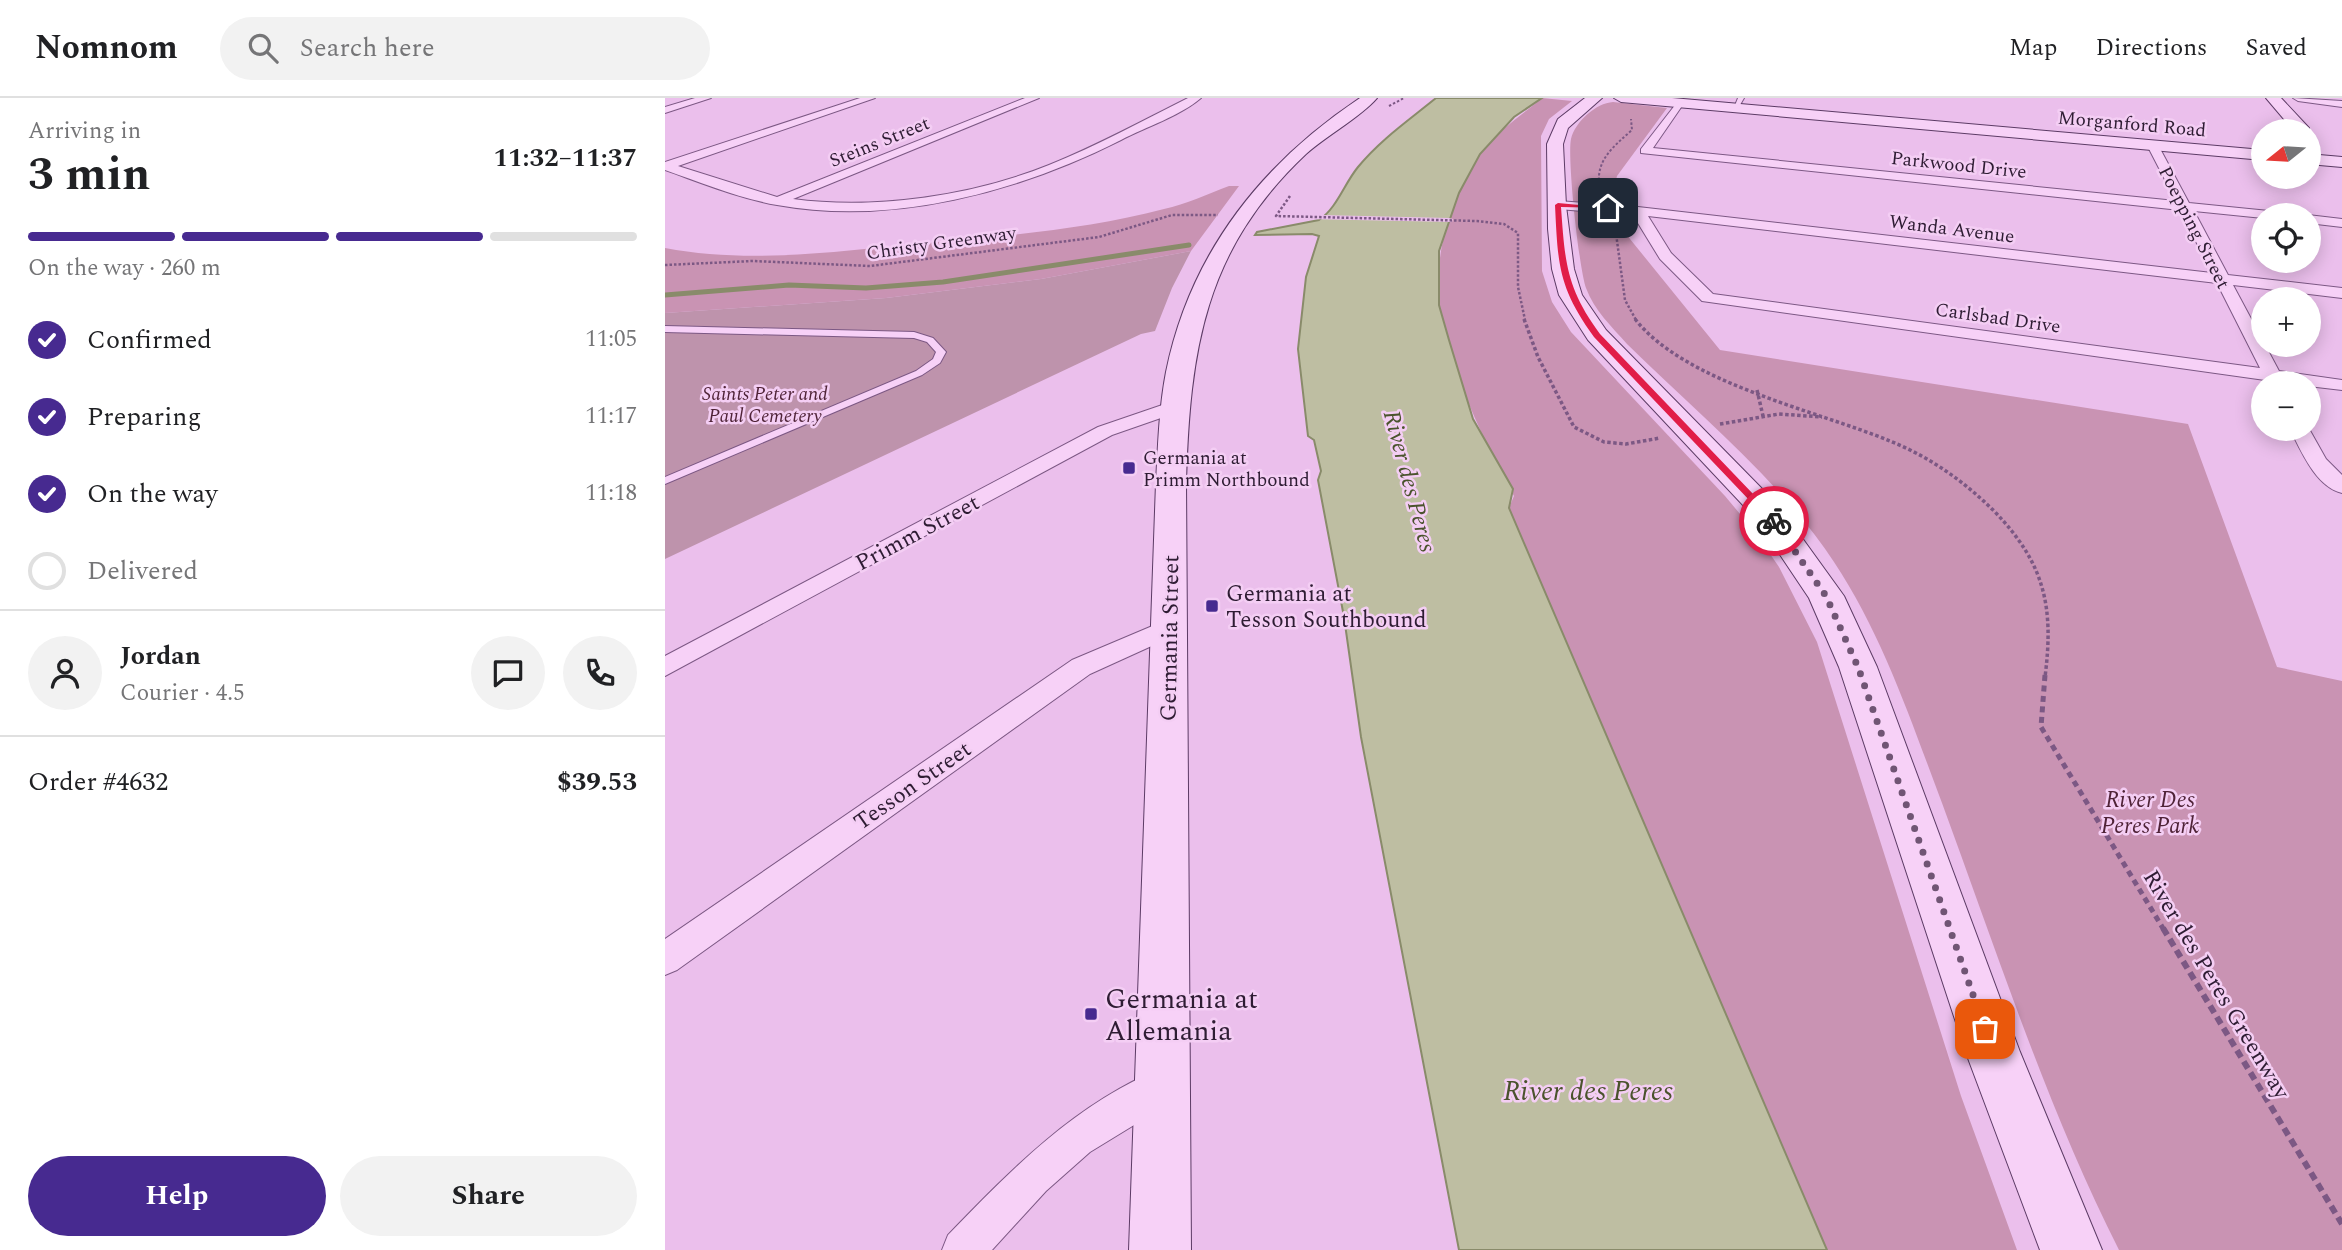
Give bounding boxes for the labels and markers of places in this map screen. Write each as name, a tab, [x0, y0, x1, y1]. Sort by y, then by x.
pin	[1578, 178, 1638, 238]
place label: Germania at Primm Northbound	[1143, 444, 1310, 495]
marker: Germania at Primm Northbound	[1121, 460, 1137, 476]
place label: Germania at Tesson Southbound	[1226, 577, 1427, 638]
marker: Germania at Tesson Southbound	[1204, 598, 1220, 614]
place label: Germania at Allemania	[1105, 978, 1258, 1053]
pin	[1955, 999, 2015, 1059]
marker: Germania at Allemania	[1083, 1006, 1099, 1022]

